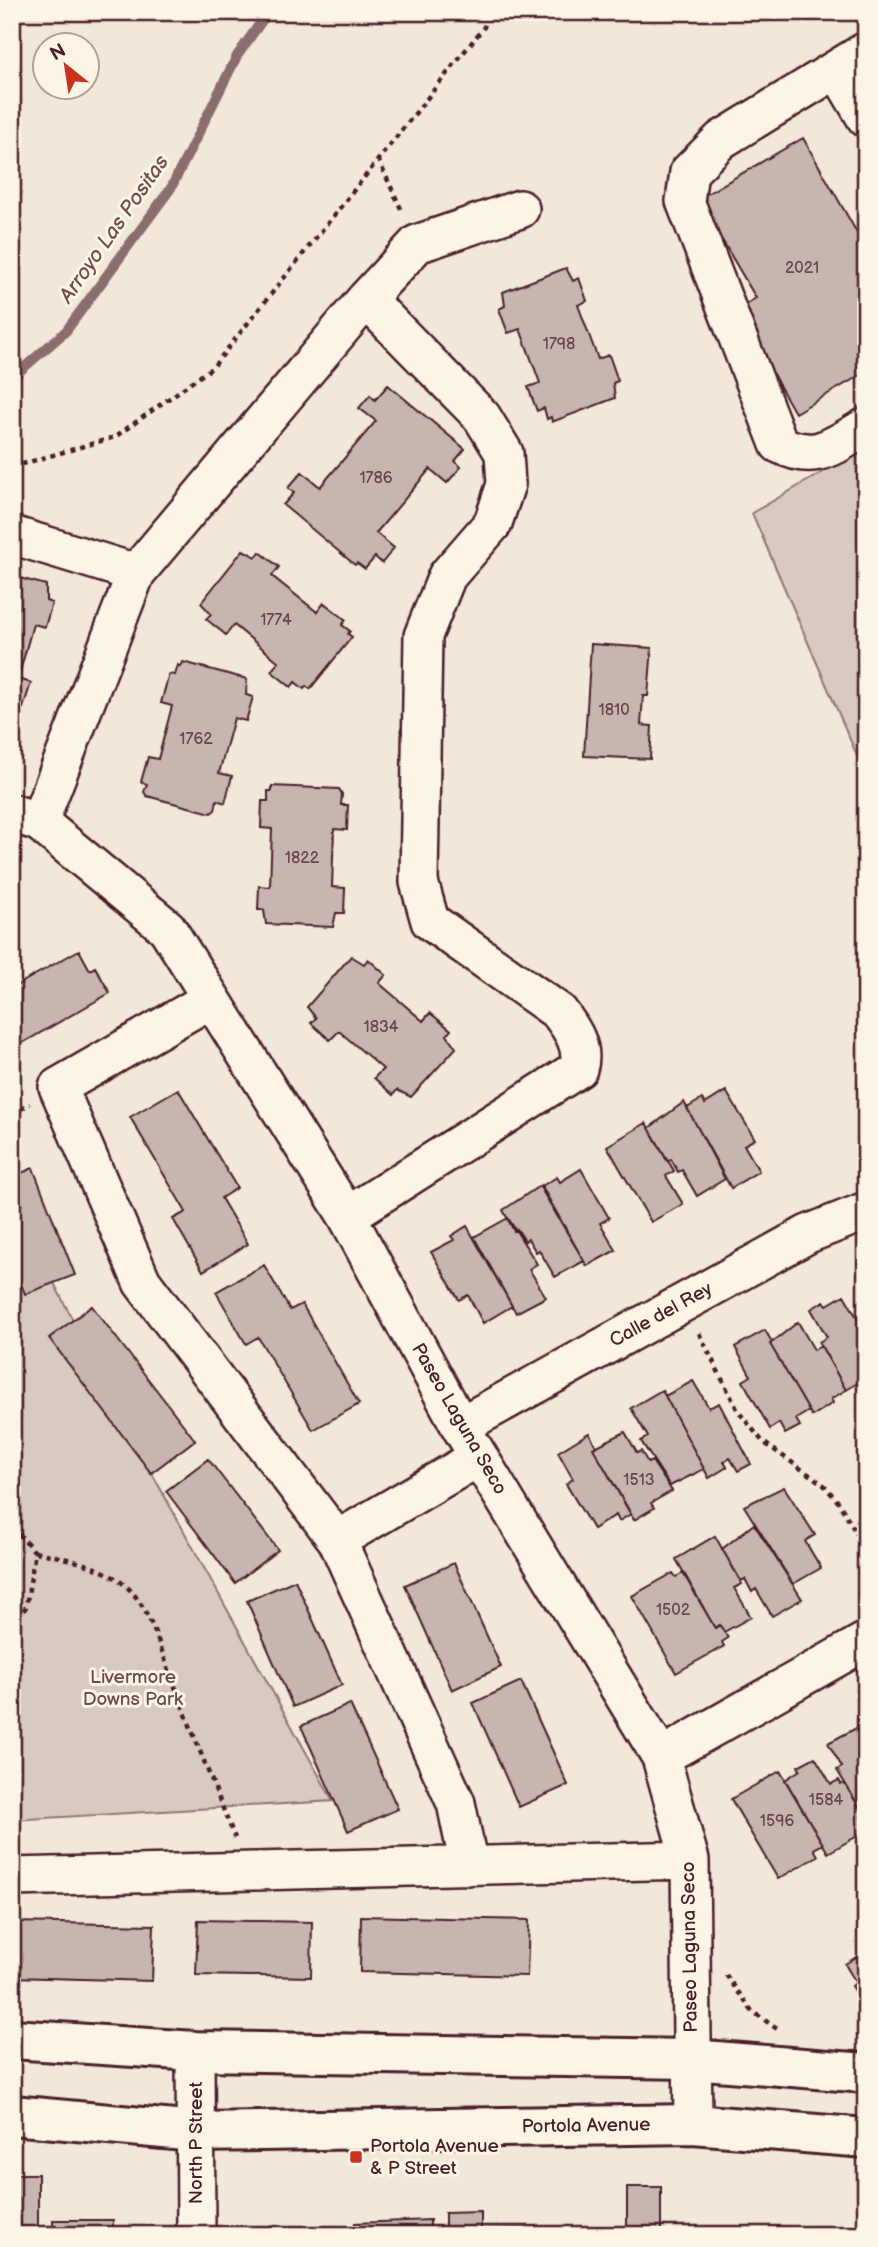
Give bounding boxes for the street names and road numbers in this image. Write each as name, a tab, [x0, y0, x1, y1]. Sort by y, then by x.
street label: Calle del Rey	[606, 1277, 717, 1353]
street label: Paseo Laguna Seco	[406, 1339, 512, 1499]
street label: Paseo Laguna Seco	[677, 1861, 703, 2033]
street label: North P Street	[185, 2082, 208, 2204]
street label: Portola Avenue	[521, 2113, 651, 2139]

